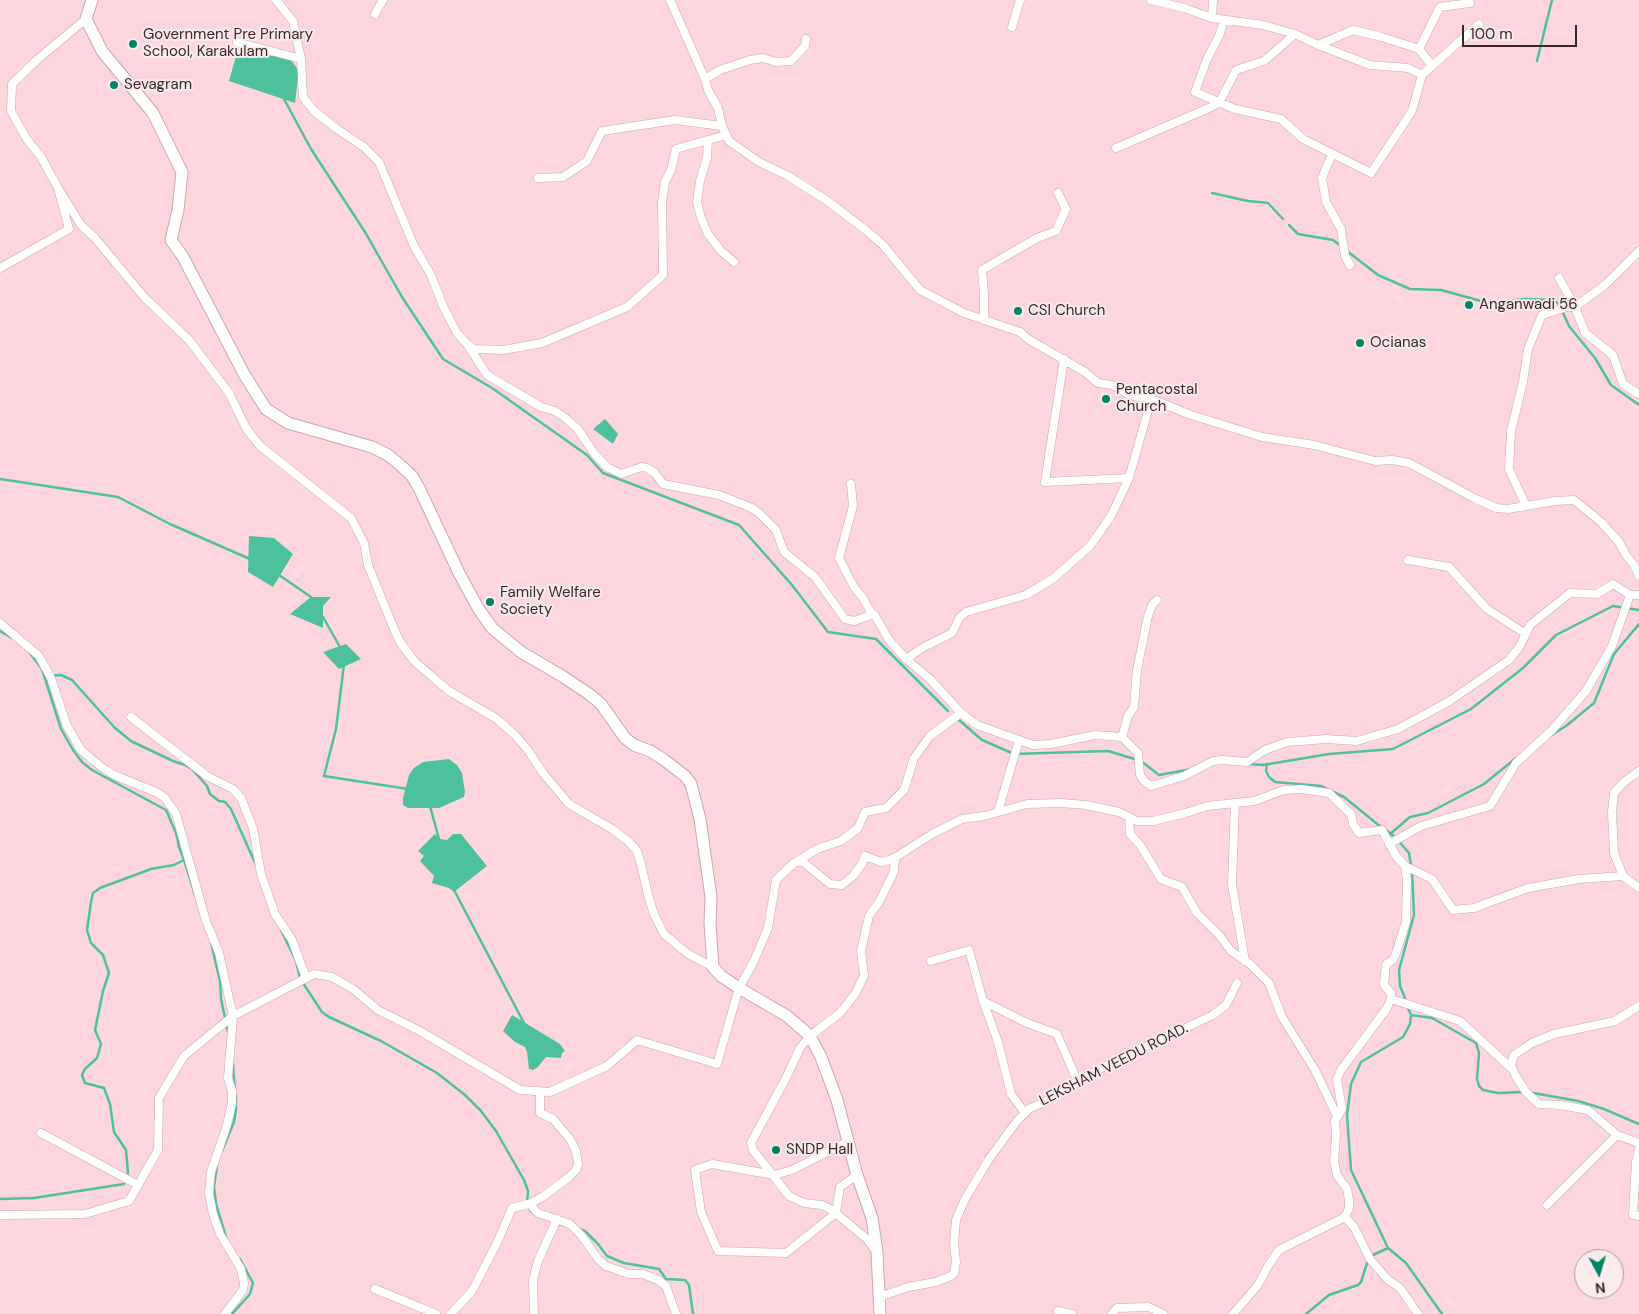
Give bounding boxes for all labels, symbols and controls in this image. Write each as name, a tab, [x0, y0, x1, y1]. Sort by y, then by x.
scale bar	[1464, 15, 1579, 47]
text: 100 m	[1470, 24, 1513, 44]
place label: Government Pre Primary School, Karakulam	[143, 26, 313, 61]
marker: Government Pre Primary School, Karakulam	[127, 38, 139, 50]
place label: Sevagram	[124, 76, 192, 94]
marker: Sevagram	[108, 79, 120, 91]
place label: Anganwadi 56	[1479, 296, 1578, 314]
marker: Anganwadi 56	[1463, 299, 1475, 311]
place label: CSI Church	[1028, 302, 1105, 320]
marker: CSI Church	[1012, 305, 1024, 317]
place label: Ocianas	[1370, 334, 1426, 352]
marker: Ocianas	[1354, 337, 1366, 349]
place label: Pentacostal Church	[1116, 381, 1197, 416]
marker: Pentacostal Church	[1100, 393, 1112, 405]
place label: Family Welfare Society	[500, 584, 601, 619]
marker: Family Welfare Society	[484, 596, 496, 608]
street label: LEKSHAM VEEDU ROAD.	[1037, 1020, 1191, 1110]
place label: SNDP Hall	[786, 1141, 853, 1159]
marker: SNDP Hall	[770, 1144, 782, 1156]
north arrow	[1574, 1249, 1624, 1299]
text: N	[1594, 1278, 1606, 1297]

